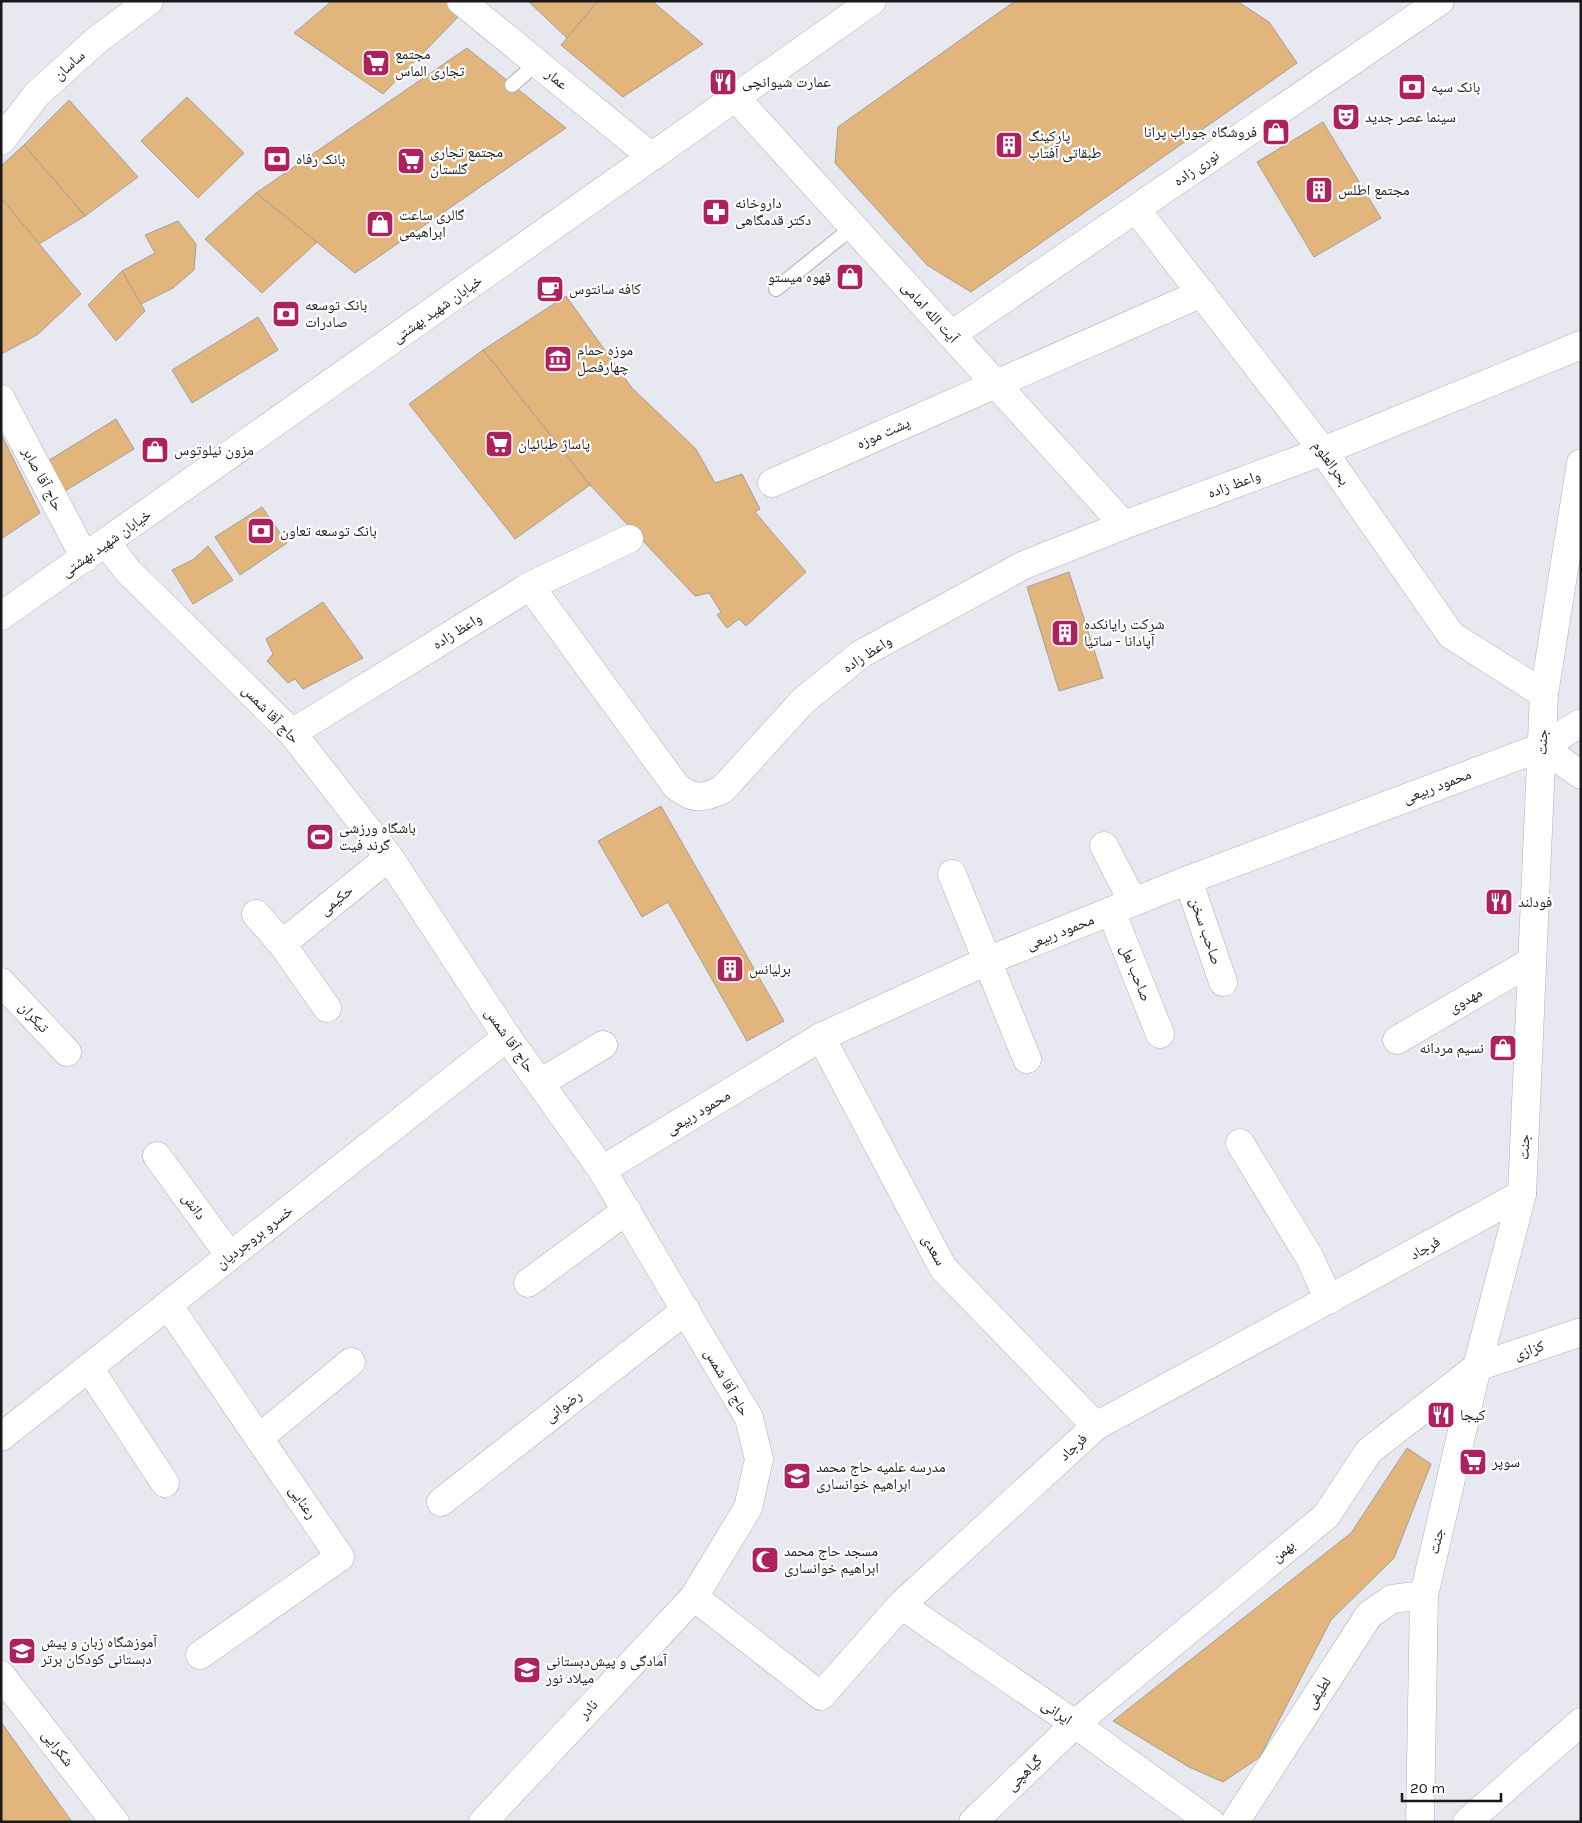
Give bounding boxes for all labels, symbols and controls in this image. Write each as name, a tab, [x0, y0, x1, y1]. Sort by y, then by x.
place label: مجتمع تجاری الماس	[395, 45, 465, 81]
street label: ساسان	[50, 46, 89, 85]
supermarket icon: مجتمع تجاری الماس	[361, 48, 391, 78]
street label: عمار	[541, 64, 572, 94]
restaurant icon: عمارت شیوانچی	[708, 67, 738, 97]
bank icon: بانک سپه	[1397, 72, 1427, 102]
place label: عمارت شیوانچی	[742, 73, 831, 92]
place label: بانک سپه	[1431, 78, 1480, 96]
theatre icon: سینما عصر جدید	[1331, 102, 1361, 132]
place label: سینما عصر جدید	[1365, 108, 1456, 126]
shop icon: فروشگاه جوراب پرانا	[1261, 117, 1291, 147]
place label: فروشگاه جوراب پرانا	[1144, 123, 1257, 141]
place label: پارکینگ طبقاتی آفتاب	[1028, 127, 1102, 163]
building icon: پارکینگ طبقاتی آفتاب	[994, 130, 1024, 160]
place label: مجتمع تجاری گلستان	[430, 143, 503, 179]
bank icon: بانک رفاه	[262, 144, 292, 174]
supermarket icon: مجتمع تجاری گلستان	[396, 146, 426, 176]
street label: نوری زاده	[1170, 146, 1223, 191]
place label: بانک رفاه	[296, 150, 345, 168]
building icon: مجتمع اطلس	[1304, 175, 1334, 205]
place label: مجتمع اطلس	[1338, 181, 1410, 200]
place label: داروخانه دکتر قدمگاهی	[735, 194, 811, 230]
pharmacy icon: داروخانه دکتر قدمگاهی	[701, 197, 731, 227]
place label: گالری ساعت ابراهیمی	[399, 206, 465, 242]
shop icon: گالری ساعت ابراهیمی	[365, 209, 395, 239]
shop icon: قهوه میستو	[835, 262, 865, 292]
place label: قهوه میستو	[768, 268, 831, 286]
street label: خیابان شهید بهشتی	[388, 271, 487, 348]
cafe icon: کافه سانتوس	[535, 274, 565, 304]
street label: آیت الله امامی	[897, 277, 963, 348]
place label: کافه سانتوس	[569, 280, 641, 299]
place label: بانک توسعه صادرات	[305, 296, 367, 331]
bank icon: بانک توسعه صادرات	[271, 299, 301, 329]
place label: موزه حمام چهارفصل	[577, 341, 633, 377]
museum icon: موزه حمام چهارفصل	[543, 344, 573, 374]
street label: پشت موزه	[853, 413, 913, 453]
supermarket icon: پاساژ طبائیان	[484, 429, 514, 459]
shop icon: مزون نیلوتوس	[140, 435, 170, 465]
place label: پاساژ طبائیان	[518, 435, 590, 454]
street label: بحرالعلوم	[1308, 437, 1353, 490]
place label: مزون نیلوتوس	[174, 441, 254, 460]
street label: حاج آقا صابر	[17, 443, 67, 515]
street label: واعظ زاده	[1205, 466, 1263, 502]
street label: خیابان شهید بهشتی	[57, 505, 156, 582]
bank icon: بانک توسعه تعاون	[246, 516, 276, 546]
place label: بانک توسعه تعاون	[280, 522, 377, 541]
street label: واعظ زاده	[429, 609, 485, 653]
place label: شرکت رایانکده آپادانا - ساتیا	[1084, 615, 1165, 650]
building icon: شرکت رایانکده آپادانا - ساتیا	[1050, 618, 1080, 648]
street label: واعظ زاده	[839, 631, 895, 677]
street label: حاج آقا شمس	[238, 681, 304, 748]
street label: جنت	[1533, 728, 1551, 755]
street label: محمود ربیعی	[1400, 765, 1474, 808]
place label: باشگاه ورزشی گرند فیت	[339, 819, 416, 854]
sports icon: باشگاه ورزشی گرند فیت	[305, 822, 335, 852]
street label: حکیمی	[315, 881, 358, 920]
restaurant icon: فودلند	[1484, 887, 1514, 917]
place label: فودلند	[1518, 893, 1552, 911]
street label: صاحب سخن	[1185, 895, 1226, 967]
street label: محمود ربیعی	[1023, 910, 1097, 955]
street label: صاحب لعل	[1116, 942, 1155, 1004]
building icon: برلیانس	[715, 954, 745, 984]
place label: برلیانس	[749, 960, 791, 979]
street label: مهدوی	[1445, 983, 1486, 1018]
street label: تیکران	[14, 998, 53, 1037]
street label: حاج آقا شمس	[480, 1004, 539, 1077]
shop icon: نسیم مردانه	[1488, 1033, 1518, 1063]
place label: نسیم مردانه	[1419, 1039, 1484, 1058]
street label: محمود ربیعی	[663, 1086, 734, 1139]
street label: جنت	[1515, 1133, 1533, 1160]
street label: دانش	[177, 1189, 210, 1224]
street label: خسرو بروجردیان	[212, 1201, 297, 1273]
street label: سعدی	[917, 1231, 950, 1269]
street label: فرجاد	[1407, 1232, 1443, 1264]
street label: کزازی	[1511, 1336, 1547, 1364]
street label: حاج آقا شمس	[700, 1345, 754, 1420]
street label: رضوانی	[541, 1386, 586, 1427]
restaurant icon: کیجا	[1426, 1400, 1456, 1430]
place label: کیجا	[1460, 1406, 1485, 1424]
street label: فرجاد	[1055, 1430, 1091, 1464]
supermarket icon: سوپر	[1458, 1447, 1488, 1477]
place label: سوپر	[1491, 1453, 1520, 1471]
place label: مدرسه علمیه حاج محمد ابراهیم خوانساری	[816, 1458, 946, 1494]
school or university icon: مدرسه علمیه حاج محمد ابراهیم خوانساری	[782, 1461, 812, 1491]
street label: رعنایی	[284, 1482, 321, 1523]
street label: جنت	[1424, 1526, 1448, 1556]
street label: بهمن	[1268, 1536, 1299, 1567]
place label: مسجد حاج محمد ابراهیم خوانساری	[784, 1542, 879, 1578]
mosque icon: مسجد حاج محمد ابراهیم خوانساری	[750, 1545, 780, 1575]
place label: آموزشگاه زبان و پیش دبستانی کودکان برتر	[40, 1633, 158, 1669]
school or university icon: آموزشگاه زبان و پیش دبستانی کودکان برتر	[7, 1636, 37, 1666]
place label: آمادگی و پیش‌دبستانی میلاد نور	[545, 1652, 668, 1687]
school or university icon: آمادگی و پیش‌دبستانی میلاد نور	[512, 1655, 542, 1685]
street label: لطیفی	[1301, 1674, 1336, 1713]
street label: ایرانی	[1038, 1695, 1076, 1729]
street label: نادر	[574, 1696, 601, 1723]
street label: شکرایی	[37, 1726, 78, 1771]
street label: گیاهچی	[1002, 1751, 1047, 1795]
scale bar	[1402, 1770, 1501, 1802]
text: 20 m	[1410, 1779, 1445, 1797]

